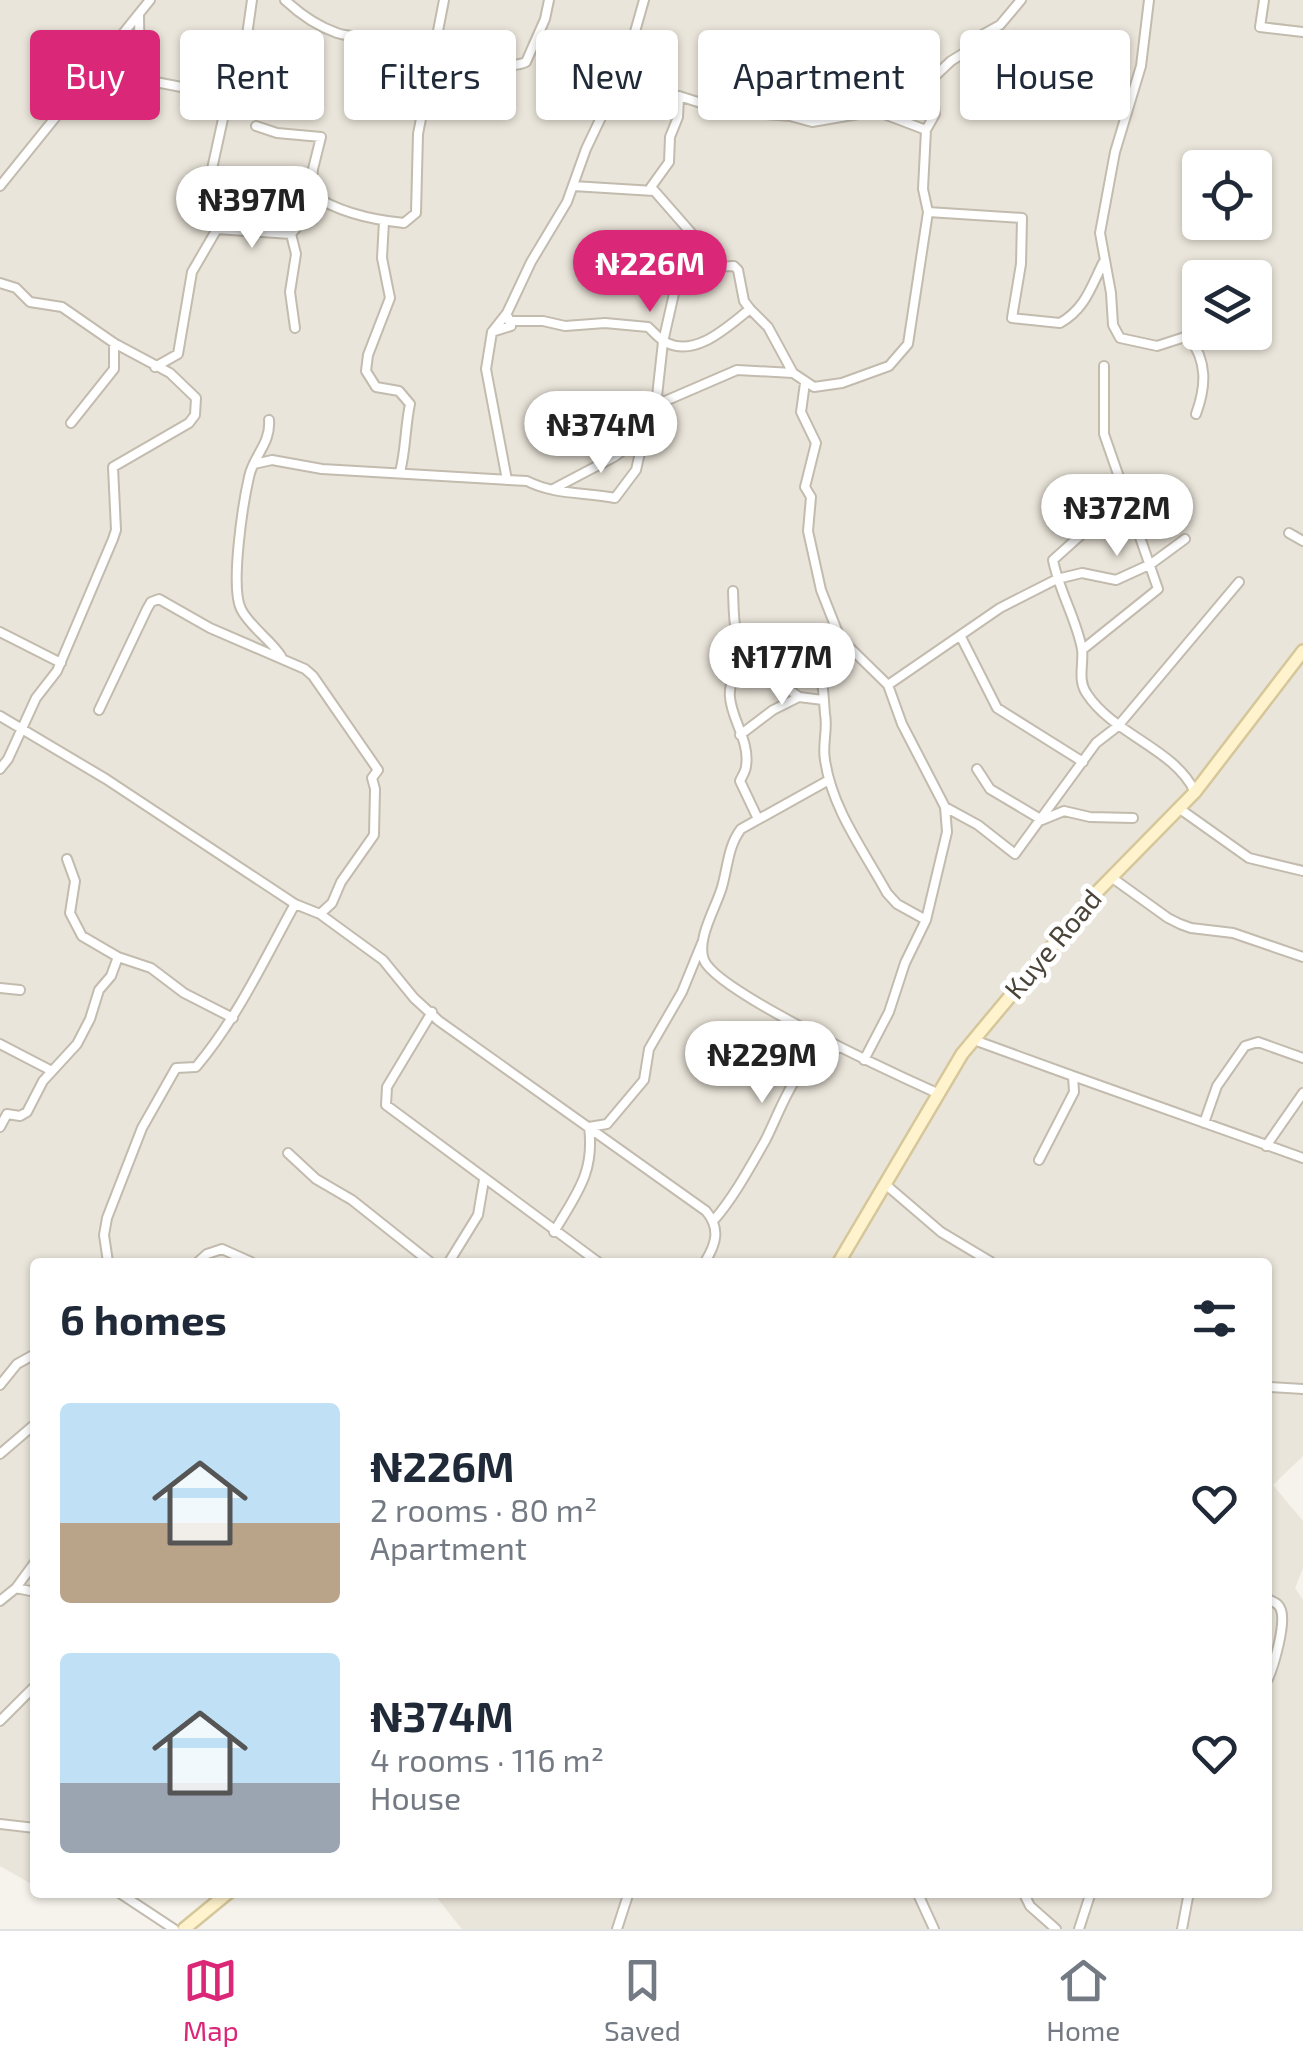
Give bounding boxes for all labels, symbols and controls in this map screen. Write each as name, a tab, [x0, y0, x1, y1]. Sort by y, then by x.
chip: Buy	[30, 30, 160, 120]
chip: Rent	[180, 30, 324, 120]
chip: Filters	[344, 30, 516, 120]
chip: New	[536, 30, 678, 120]
chip: Apartment	[698, 30, 940, 120]
chip: House	[960, 30, 1130, 120]
map controls	[1182, 150, 1272, 350]
button: locate	[1182, 150, 1272, 240]
pin: ₦397M	[182, 166, 322, 251]
text: ₦397M	[198, 179, 306, 217]
pin: ₦226M	[580, 230, 720, 315]
text: ₦226M	[595, 243, 705, 281]
button: layers	[1182, 260, 1272, 350]
pin: ₦374M	[531, 391, 671, 476]
text: ₦374M	[546, 404, 656, 442]
pin: ₦372M	[1047, 474, 1187, 559]
text: ₦372M	[1063, 487, 1171, 525]
pin: ₦177M	[712, 623, 852, 708]
text: ₦177M	[731, 636, 833, 674]
street label: Kuye Road	[997, 882, 1108, 1005]
pin: ₦229M	[692, 1021, 832, 1106]
text: ₦229M	[707, 1034, 817, 1072]
icon: filters	[1187, 1291, 1242, 1346]
text: 6 homes	[60, 1293, 227, 1343]
text: ₦226M	[370, 1440, 514, 1490]
icon: home	[140, 1443, 260, 1563]
icon: heart	[1187, 1476, 1242, 1531]
text: 2 rooms · 80 m²	[370, 1490, 597, 1528]
text: Apartment	[370, 1528, 527, 1566]
text: ₦374M	[370, 1690, 514, 1740]
icon: home	[140, 1693, 260, 1813]
icon: heart	[1187, 1726, 1242, 1781]
text: 4 rooms · 116 m²	[370, 1740, 604, 1778]
text: House	[370, 1778, 461, 1816]
tab: Map	[183, 1953, 239, 2047]
tab: Saved	[604, 1953, 681, 2047]
tab: Home	[1046, 1953, 1120, 2047]

